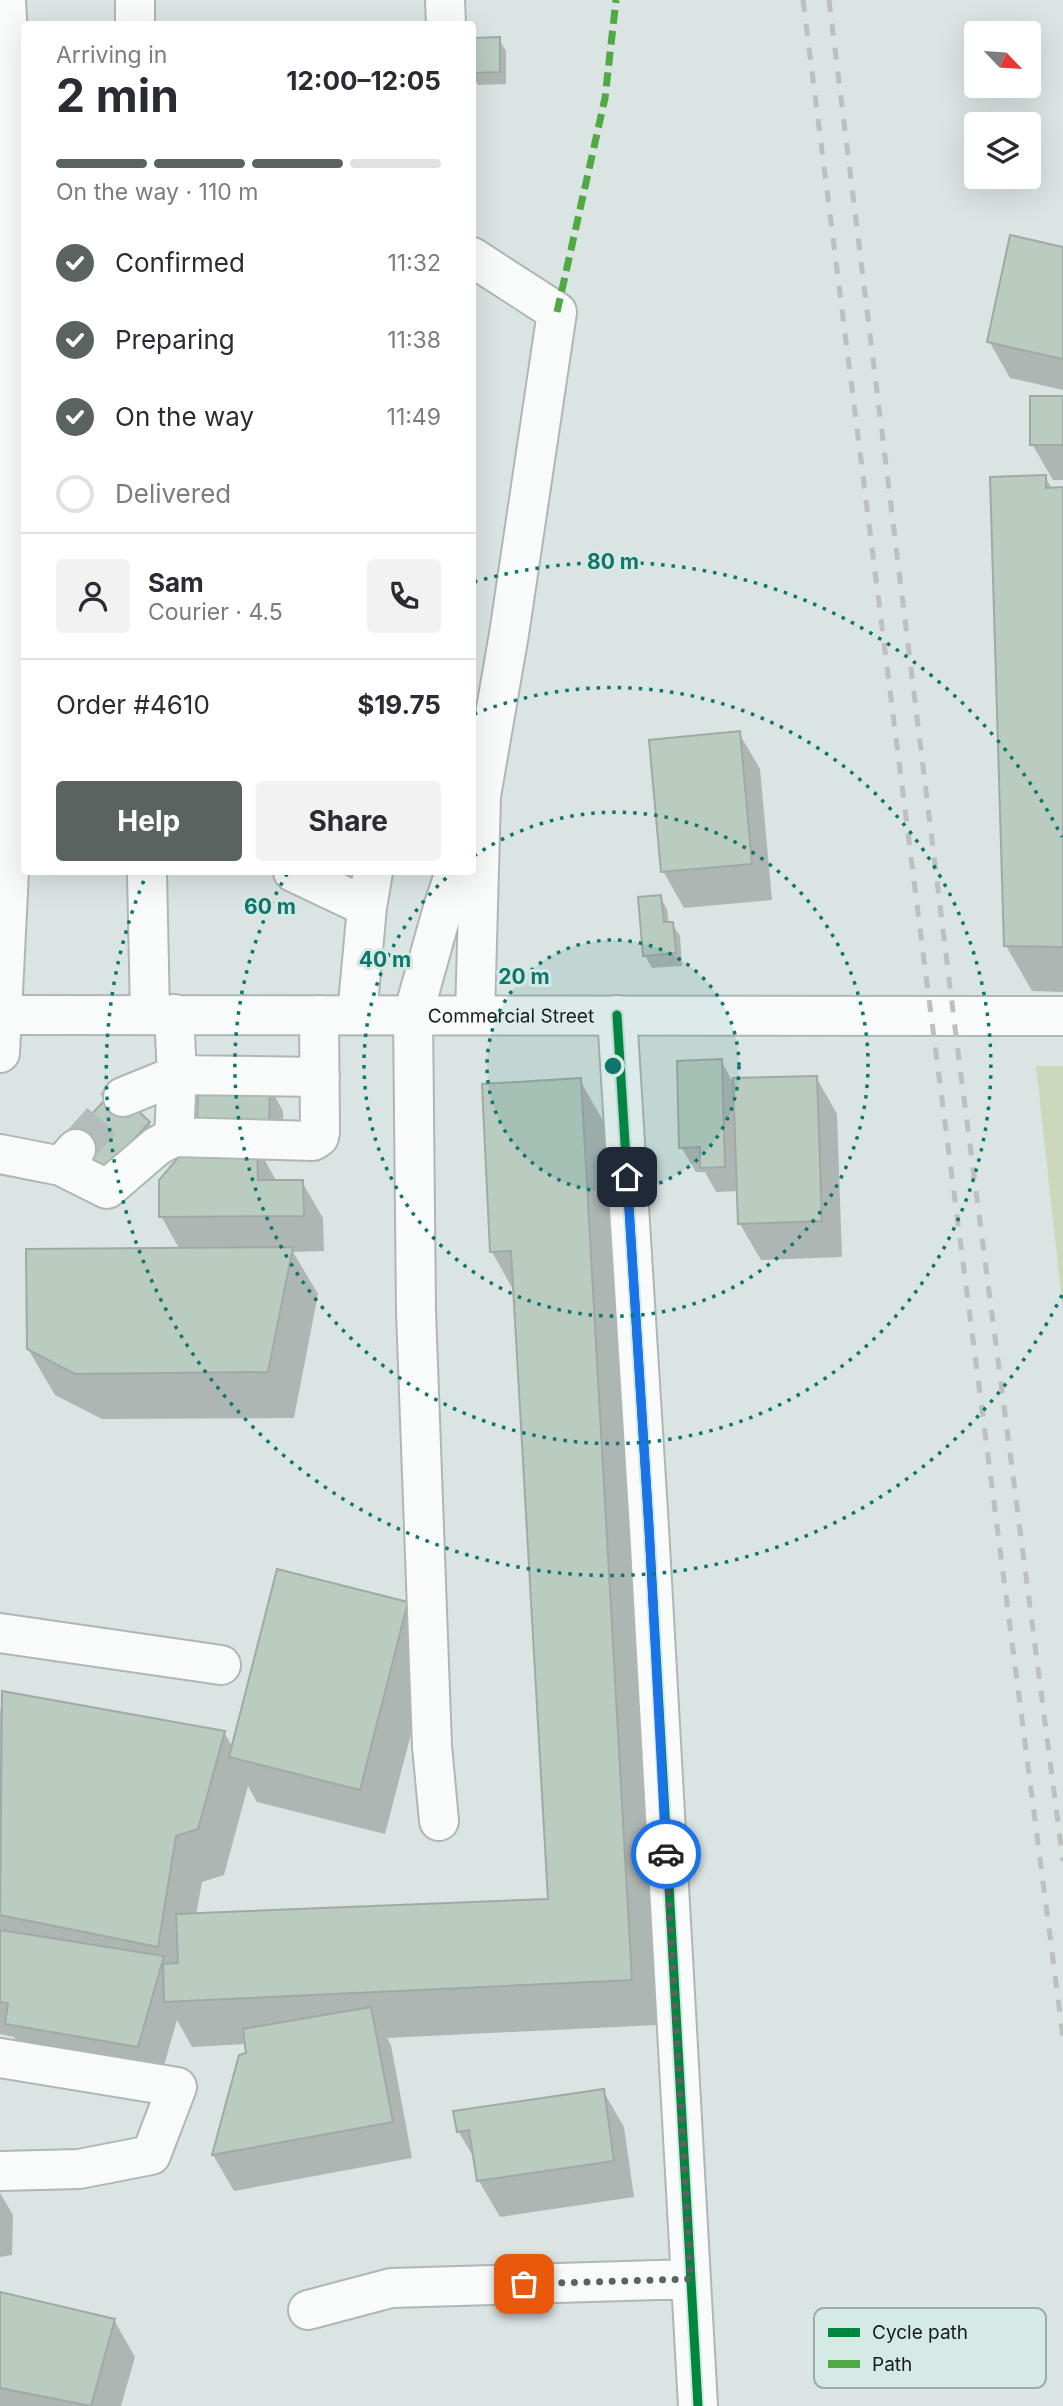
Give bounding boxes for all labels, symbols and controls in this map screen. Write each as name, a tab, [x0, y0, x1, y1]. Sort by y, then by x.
north arrow	[964, 21, 1041, 98]
map controls	[964, 21, 1041, 189]
text: Arriving in	[56, 41, 167, 69]
text: 12:00–12:05	[286, 65, 441, 96]
text: 2 min	[56, 67, 179, 123]
button: layers	[964, 112, 1041, 189]
text: On the way · 110 m	[56, 178, 258, 206]
icon: check	[56, 244, 94, 282]
text: Confirmed	[115, 247, 245, 278]
text: 11:32	[387, 249, 441, 277]
icon: check	[56, 321, 94, 359]
text: Preparing	[115, 324, 235, 355]
text: 11:38	[387, 326, 441, 354]
icon: check	[56, 398, 94, 436]
text: On the way	[115, 401, 254, 432]
text: 11:49	[387, 403, 441, 431]
text: Delivered	[115, 478, 231, 509]
text: 80 m	[587, 549, 639, 574]
button: person	[56, 559, 130, 633]
button: phone	[367, 559, 441, 633]
text: Sam	[148, 567, 204, 598]
text: Courier · 4.5	[148, 598, 283, 626]
text: Order #4610	[56, 689, 210, 720]
text: $19.75	[357, 689, 441, 720]
button: Help	[56, 781, 242, 861]
button: Share	[256, 781, 441, 861]
text: 60 m	[244, 894, 296, 919]
text: 40 m	[359, 947, 411, 972]
text: 20 m	[498, 964, 550, 989]
street label: Commercial Street	[428, 1004, 594, 1027]
centre of rings	[601, 1054, 625, 1078]
pin	[597, 1147, 657, 1207]
icon: home	[608, 1158, 646, 1196]
courier	[631, 1819, 701, 1889]
icon: car	[647, 1835, 685, 1873]
pin	[494, 2254, 554, 2314]
icon: bag	[505, 2265, 543, 2303]
legend	[814, 2308, 1046, 2388]
text: Cycle path	[872, 2321, 968, 2344]
text: Path	[872, 2353, 912, 2376]

